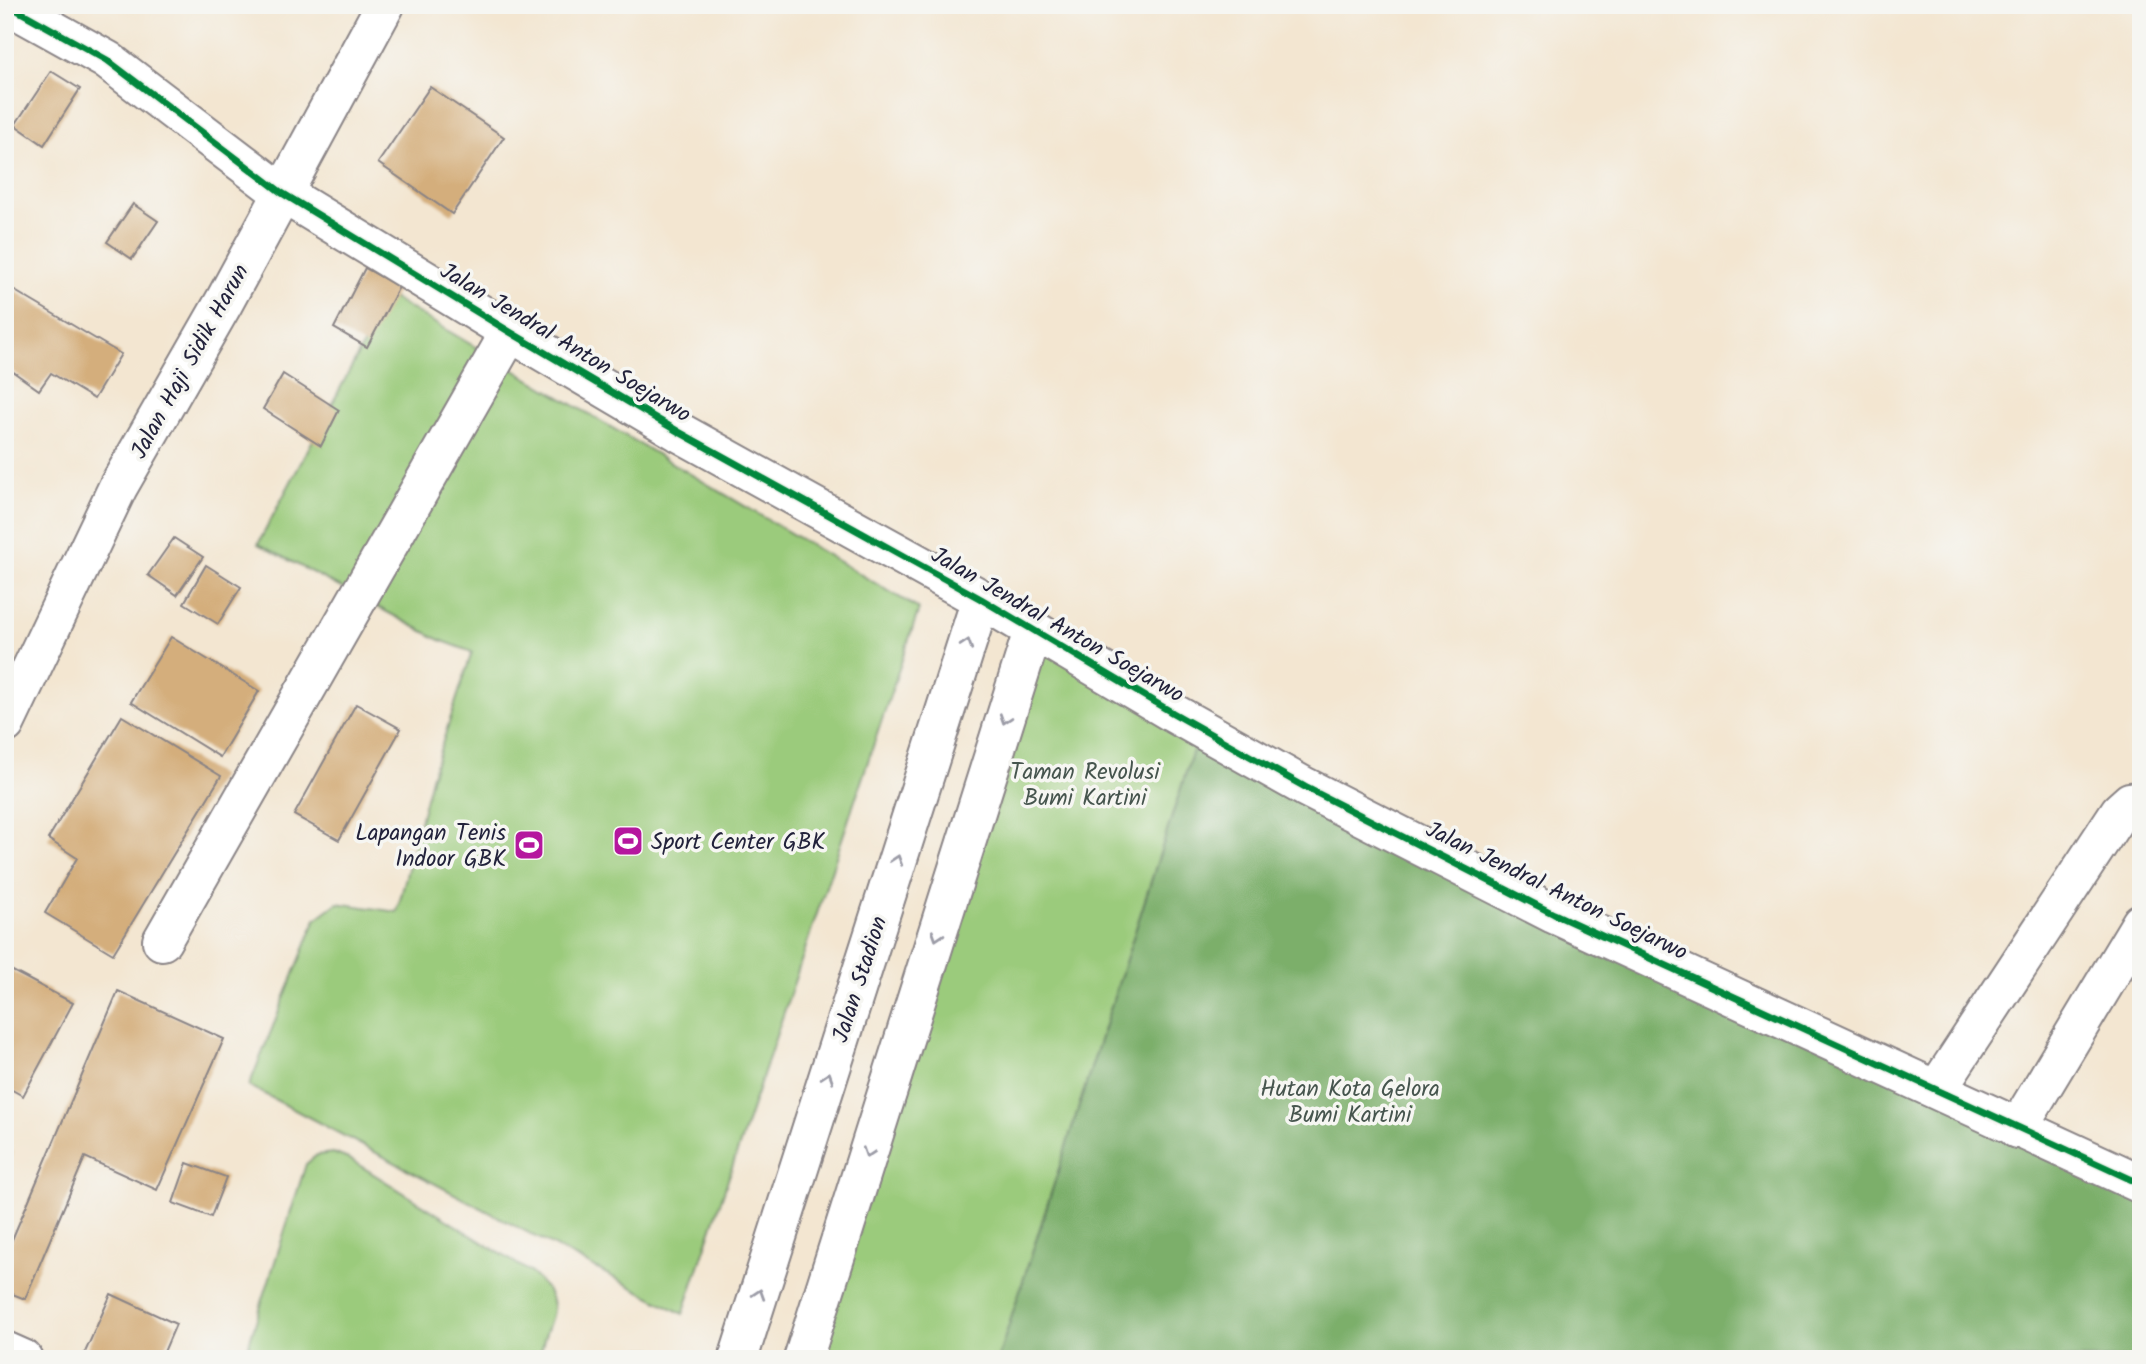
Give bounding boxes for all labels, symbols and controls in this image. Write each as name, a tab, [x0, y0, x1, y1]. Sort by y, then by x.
street label: Jalan Jendral Anton Soejarwo	[432, 254, 698, 433]
street label: Jalan Haji Sidik Harun	[122, 258, 259, 466]
street label: Jalan Jendral Anton Soejarwo	[923, 538, 1191, 713]
one-way arrow	[958, 638, 973, 650]
one-way arrow	[999, 713, 1014, 725]
park label: Taman Revolusi Bumi Kartini	[1010, 755, 1161, 817]
street label: Jalan Jendral Anton Soejarwo	[1419, 813, 1693, 971]
place label: Lapangan Tenis Indoor GBK	[355, 816, 506, 878]
sports icon: Sport Center GBK	[611, 824, 645, 858]
place label: Sport Center GBK	[651, 825, 826, 861]
sports icon: Lapangan Tenis Indoor GBK	[512, 828, 546, 862]
one-way arrow	[889, 855, 904, 867]
street label: Jalan Stadion	[824, 912, 898, 1047]
one-way arrow	[931, 929, 945, 942]
one-way arrow	[820, 1071, 834, 1084]
park label: Hutan Kota Gelora Bumi Kartini	[1260, 1072, 1440, 1134]
one-way arrow	[862, 1146, 876, 1158]
one-way arrow	[750, 1288, 765, 1300]

